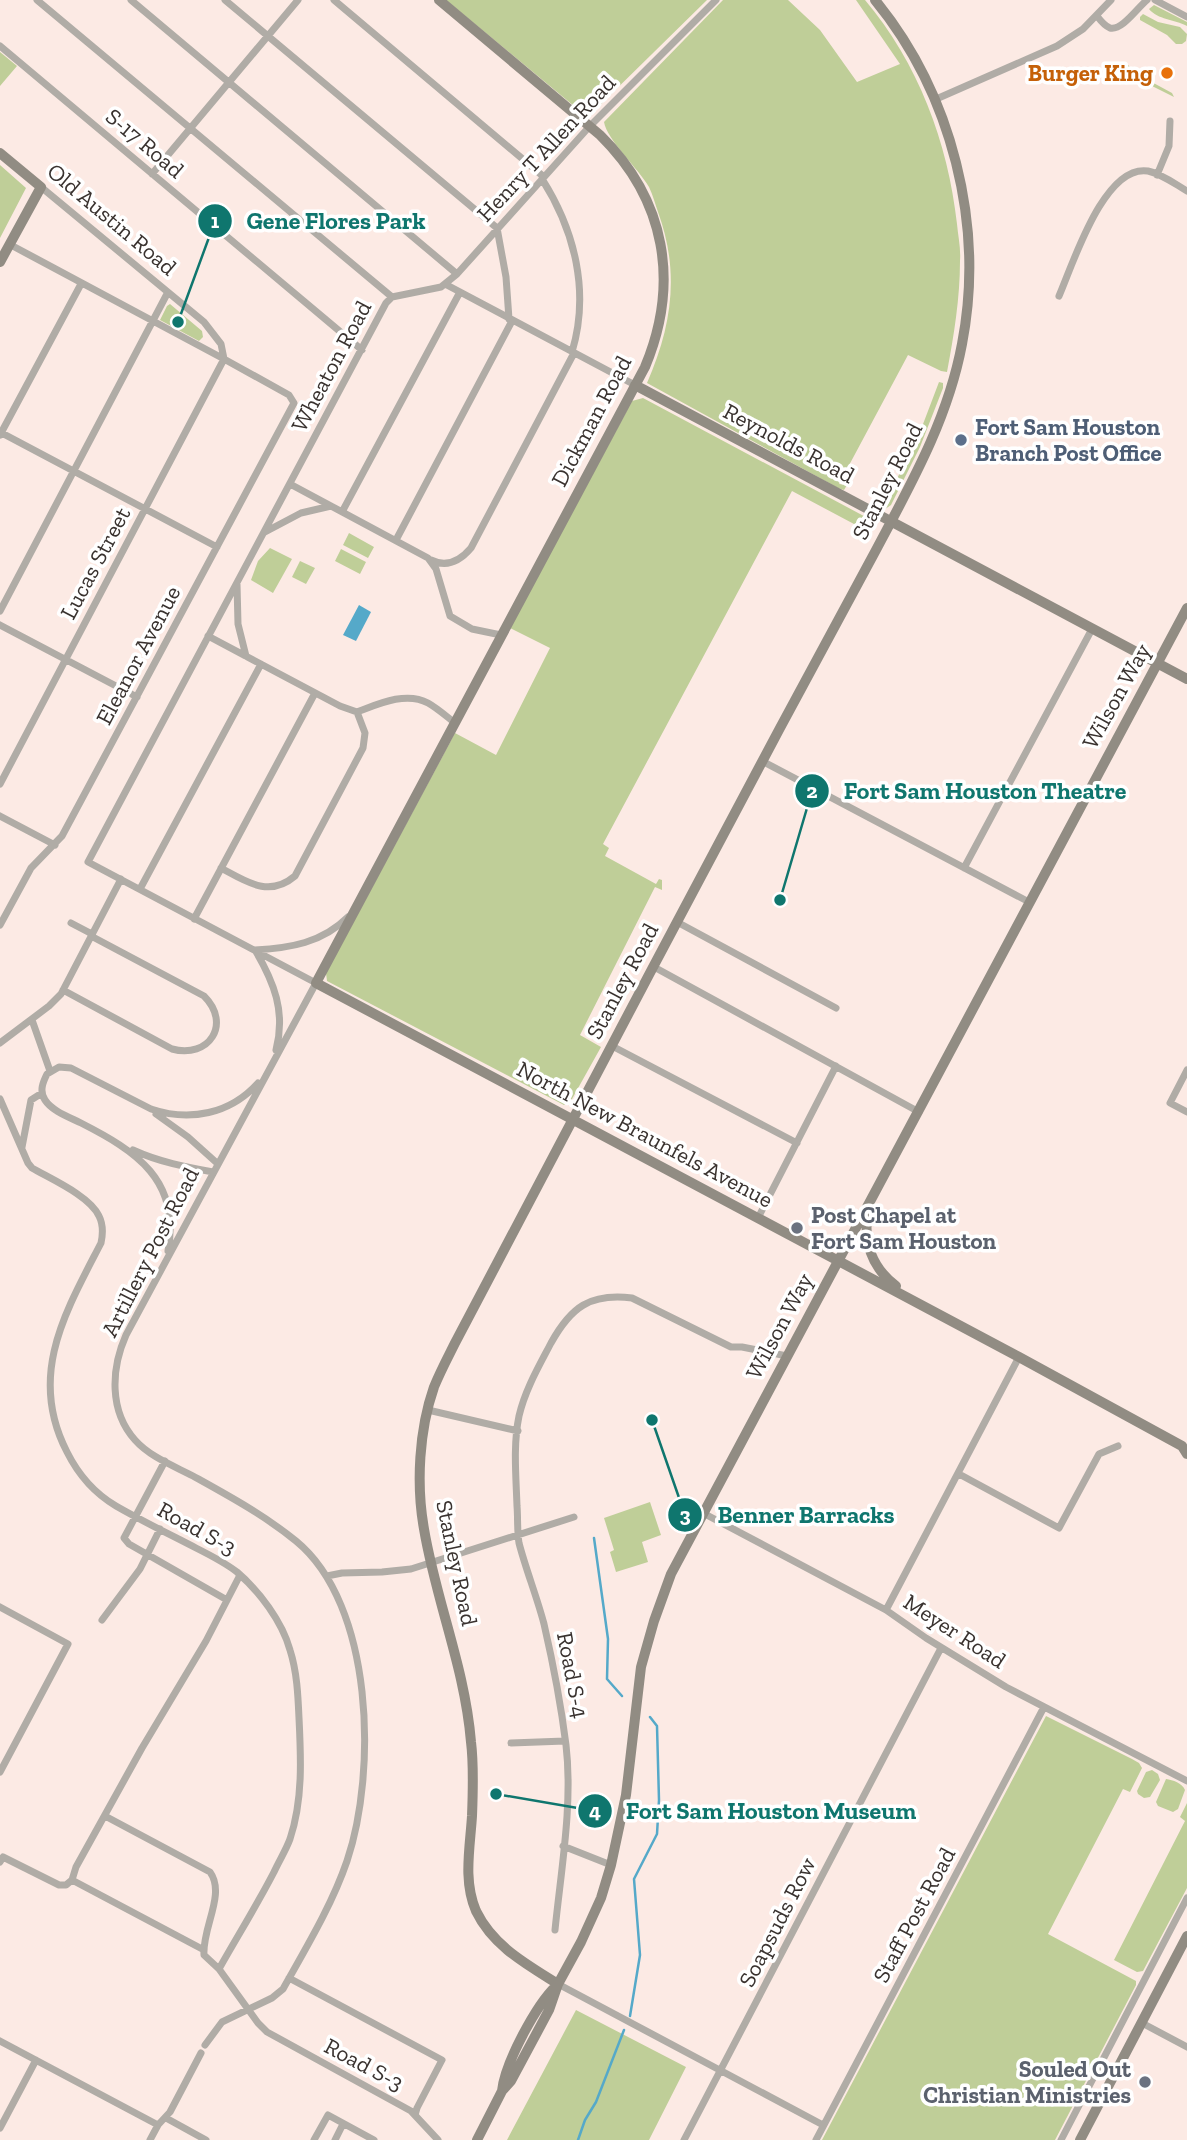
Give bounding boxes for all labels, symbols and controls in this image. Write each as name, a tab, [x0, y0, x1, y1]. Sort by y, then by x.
place label: Burger King	[1028, 59, 1153, 87]
marker: Burger King	[1159, 65, 1175, 81]
street label: Henry T Allen Road	[471, 68, 622, 227]
street label: S-17 Road	[100, 102, 190, 184]
street label: Old Austin Road	[42, 157, 183, 281]
callout: Gene Flores Park	[198, 198, 440, 243]
text: Gene Flores Park	[247, 206, 426, 235]
text: 1	[211, 208, 220, 233]
street label: Wheaton Road	[285, 295, 377, 436]
street label: Dickman Road	[545, 351, 637, 491]
street label: Reynolds Road	[719, 397, 860, 489]
place label: Fort Sam Houston Branch Post Office	[975, 413, 1162, 467]
street label: Stanley Road	[846, 418, 929, 544]
marker: Fort Sam Houston Branch Post Office	[953, 432, 969, 448]
street label: Lucas Street	[54, 502, 136, 624]
street label: Eleanor Avenue	[90, 581, 186, 729]
street label: Wilson Way	[1076, 638, 1156, 754]
callout: Fort Sam Houston Theatre	[794, 768, 1140, 813]
text: Fort Sam Houston Theatre	[844, 776, 1127, 805]
text: 2	[806, 778, 818, 803]
street label: Stanley Road	[580, 918, 664, 1044]
street label: North New Braunfels Avenue	[512, 1054, 778, 1214]
street label: Artillery Post Road	[95, 1162, 205, 1341]
place label: Post Chapel at Fort Sam Houston	[811, 1201, 996, 1255]
marker: Post Chapel at Fort Sam Houston	[789, 1220, 805, 1236]
street label: Wilson Way	[739, 1268, 819, 1384]
callout: Benner Barracks	[668, 1492, 908, 1537]
street label: Road S-3	[153, 1495, 241, 1561]
street label: Stanley Road	[430, 1498, 484, 1629]
text: Benner Barracks	[717, 1500, 895, 1529]
text: 3	[679, 1502, 691, 1527]
street label: Meyer Road	[899, 1588, 1012, 1675]
street label: Road S-4	[551, 1629, 595, 1721]
callout: Fort Sam Houston Museum	[577, 1788, 931, 1833]
text: Fort Sam Houston Museum	[626, 1796, 916, 1825]
text: 4	[589, 1798, 601, 1823]
street label: Staff Post Road	[867, 1842, 962, 1987]
street label: Soapsuds Row	[732, 1852, 822, 1992]
street label: Road S-3	[320, 2032, 408, 2096]
place label: Souled Out Christian Ministries	[923, 2055, 1132, 2109]
marker: Souled Out Christian Ministries	[1137, 2074, 1153, 2090]

